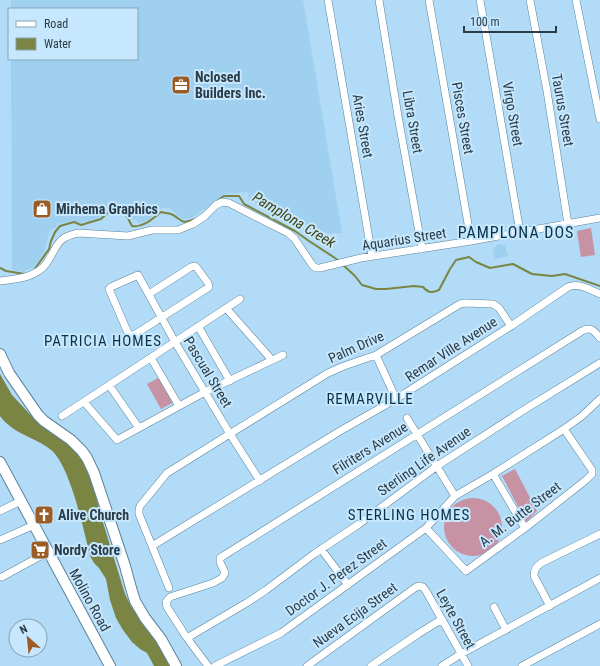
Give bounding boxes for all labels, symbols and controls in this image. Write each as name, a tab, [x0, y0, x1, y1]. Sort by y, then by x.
legend	[8, 8, 138, 60]
scale bar	[464, 8, 556, 34]
text: 100 m	[470, 15, 500, 29]
text: Road	[44, 17, 68, 31]
text: Water	[44, 37, 72, 51]
place label: Nclosed Builders Inc.	[195, 69, 266, 101]
street label: Taurus Street	[549, 72, 577, 148]
office icon: Nclosed Builders Inc.	[170, 74, 192, 96]
street label: Pisces Street	[449, 81, 477, 155]
street label: Virgo Street	[499, 81, 527, 147]
street label: Libra Street	[400, 89, 426, 155]
street label: Aries Street	[350, 93, 376, 159]
water label: Pamplona Creek	[249, 188, 339, 252]
shop icon: Mirhema Graphics	[31, 198, 53, 220]
place label: Mirhema Graphics	[56, 201, 158, 217]
district label: PAMPLONA DOS	[458, 223, 574, 242]
street label: Aquarius Street	[361, 224, 447, 254]
street label: Remar Ville Avenue	[402, 313, 500, 385]
street label: Palm Drive	[326, 327, 387, 366]
district label: PATRICIA HOMES	[44, 332, 162, 350]
street label: Pascual Street	[181, 334, 235, 410]
district label: REMARVILLE	[326, 390, 414, 408]
street label: Filriters Avenue	[329, 418, 411, 477]
street label: Sterling Life Avenue	[374, 423, 474, 499]
street label: A. M. Butte Street	[476, 478, 564, 550]
church icon: Alive Church	[33, 504, 55, 526]
district label: STERLING HOMES	[348, 506, 470, 524]
place label: Alive Church	[58, 507, 129, 523]
street label: Doctor J. Perez Street	[282, 535, 390, 619]
supermarket icon: Nordy Store	[29, 539, 51, 561]
place label: Nordy Store	[54, 542, 121, 558]
street label: Molino Road	[66, 566, 114, 634]
street label: Nueva Ecija Street	[310, 579, 400, 651]
street label: Leyte Street	[433, 586, 479, 652]
north arrow	[8, 618, 48, 658]
text: N	[18, 622, 30, 637]

